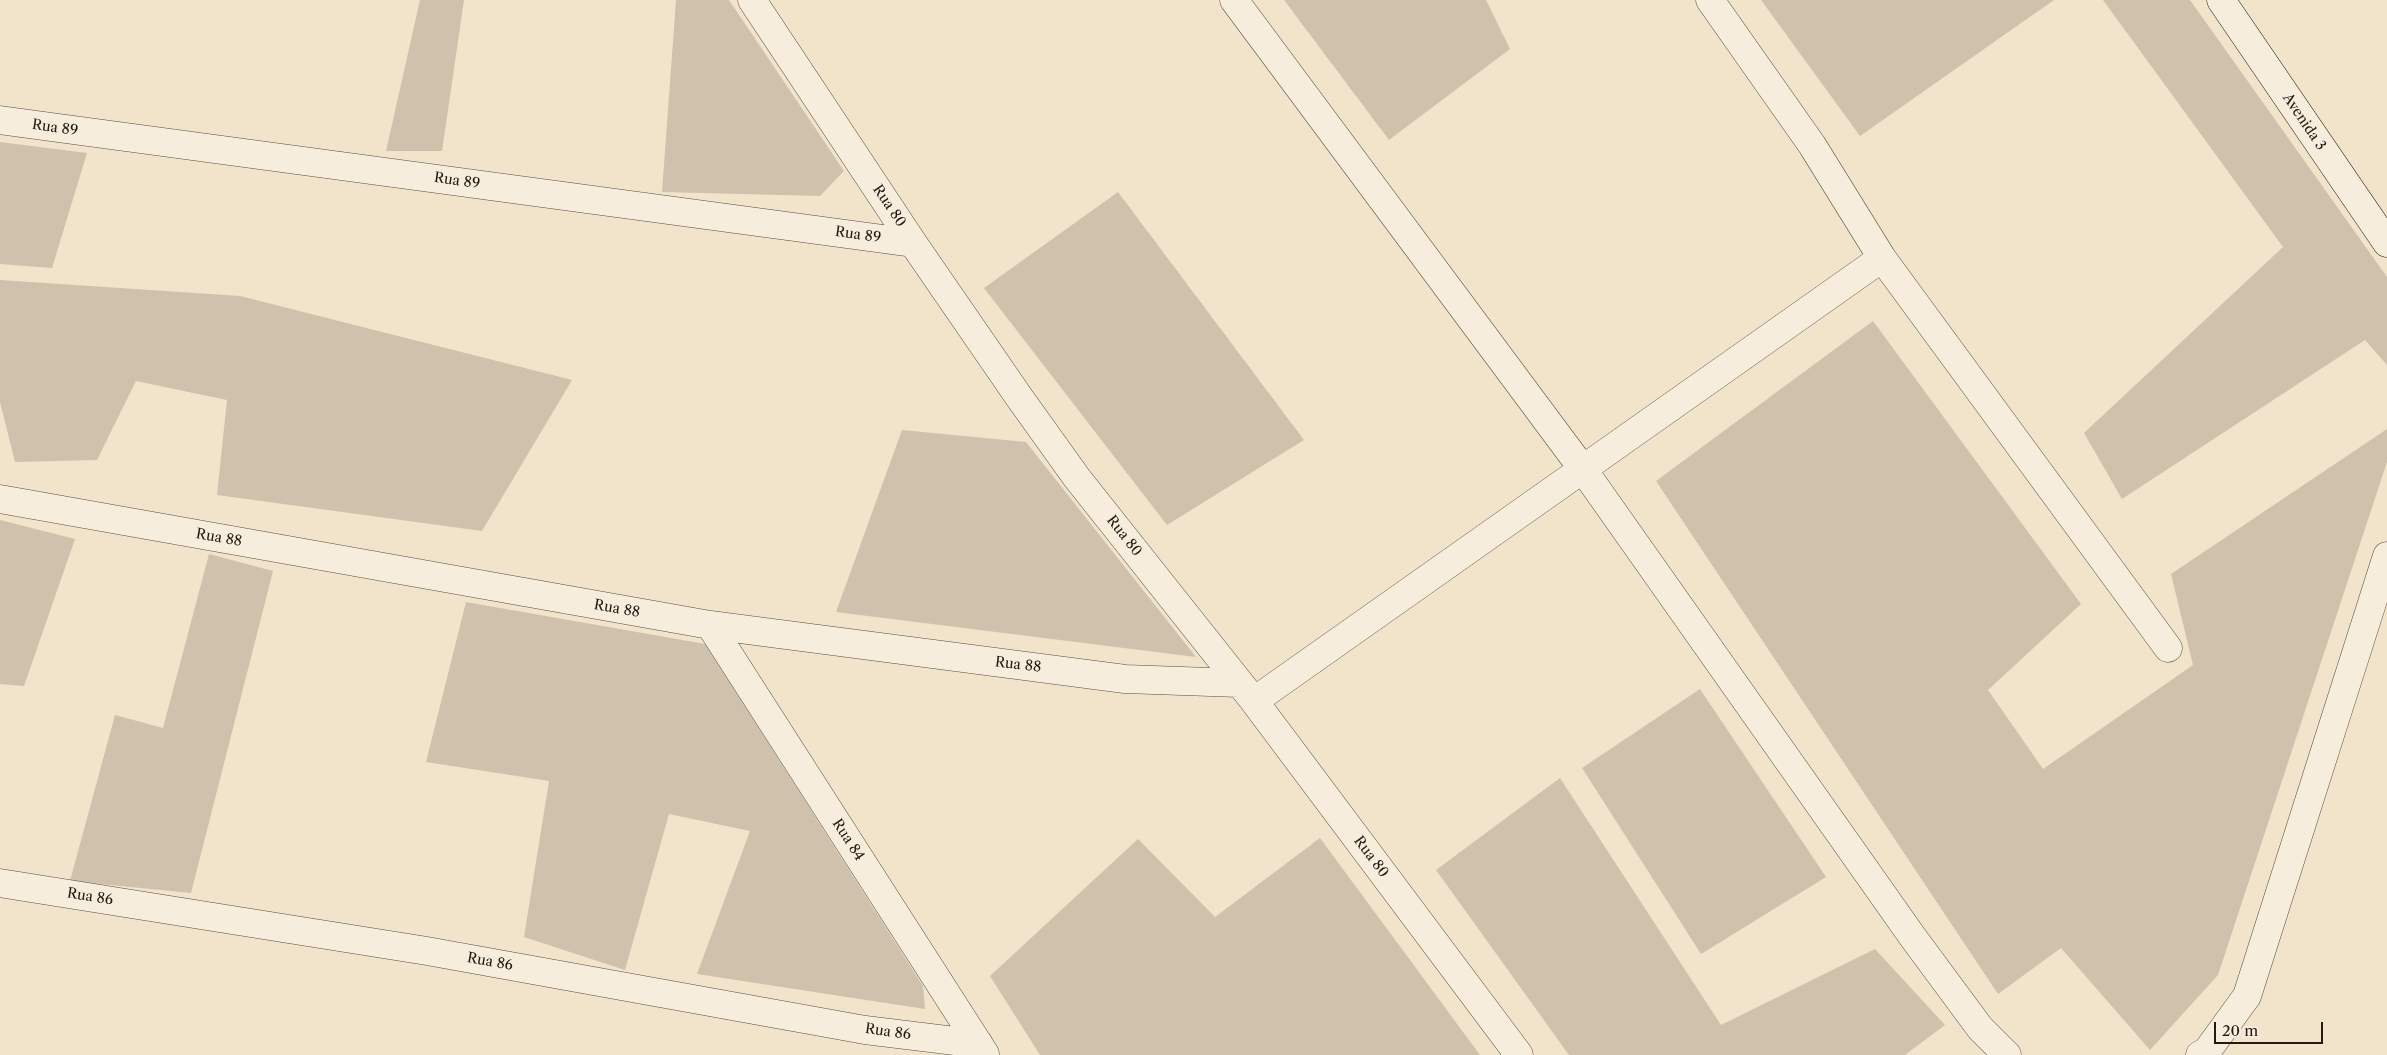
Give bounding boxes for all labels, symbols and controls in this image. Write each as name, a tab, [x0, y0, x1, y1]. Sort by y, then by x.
street label: Avenida 3	[2279, 90, 2329, 154]
street label: Rua 89	[31, 116, 79, 140]
street label: Rua 89	[433, 169, 481, 193]
street label: Rua 80	[869, 182, 909, 230]
street label: Rua 89	[834, 223, 882, 247]
street label: Rua 80	[1103, 512, 1145, 560]
street label: Rua 88	[195, 526, 243, 550]
street label: Rua 88	[593, 597, 641, 621]
street label: Rua 88	[994, 654, 1042, 676]
street label: Rua 84	[828, 816, 868, 864]
street label: Rua 80	[1350, 833, 1392, 881]
street label: Rua 86	[66, 885, 114, 909]
street label: Rua 86	[466, 950, 514, 974]
scale bar	[2217, 1012, 2326, 1044]
street label: Rua 86	[864, 1020, 912, 1044]
text: 20 m	[2222, 1021, 2258, 1040]

